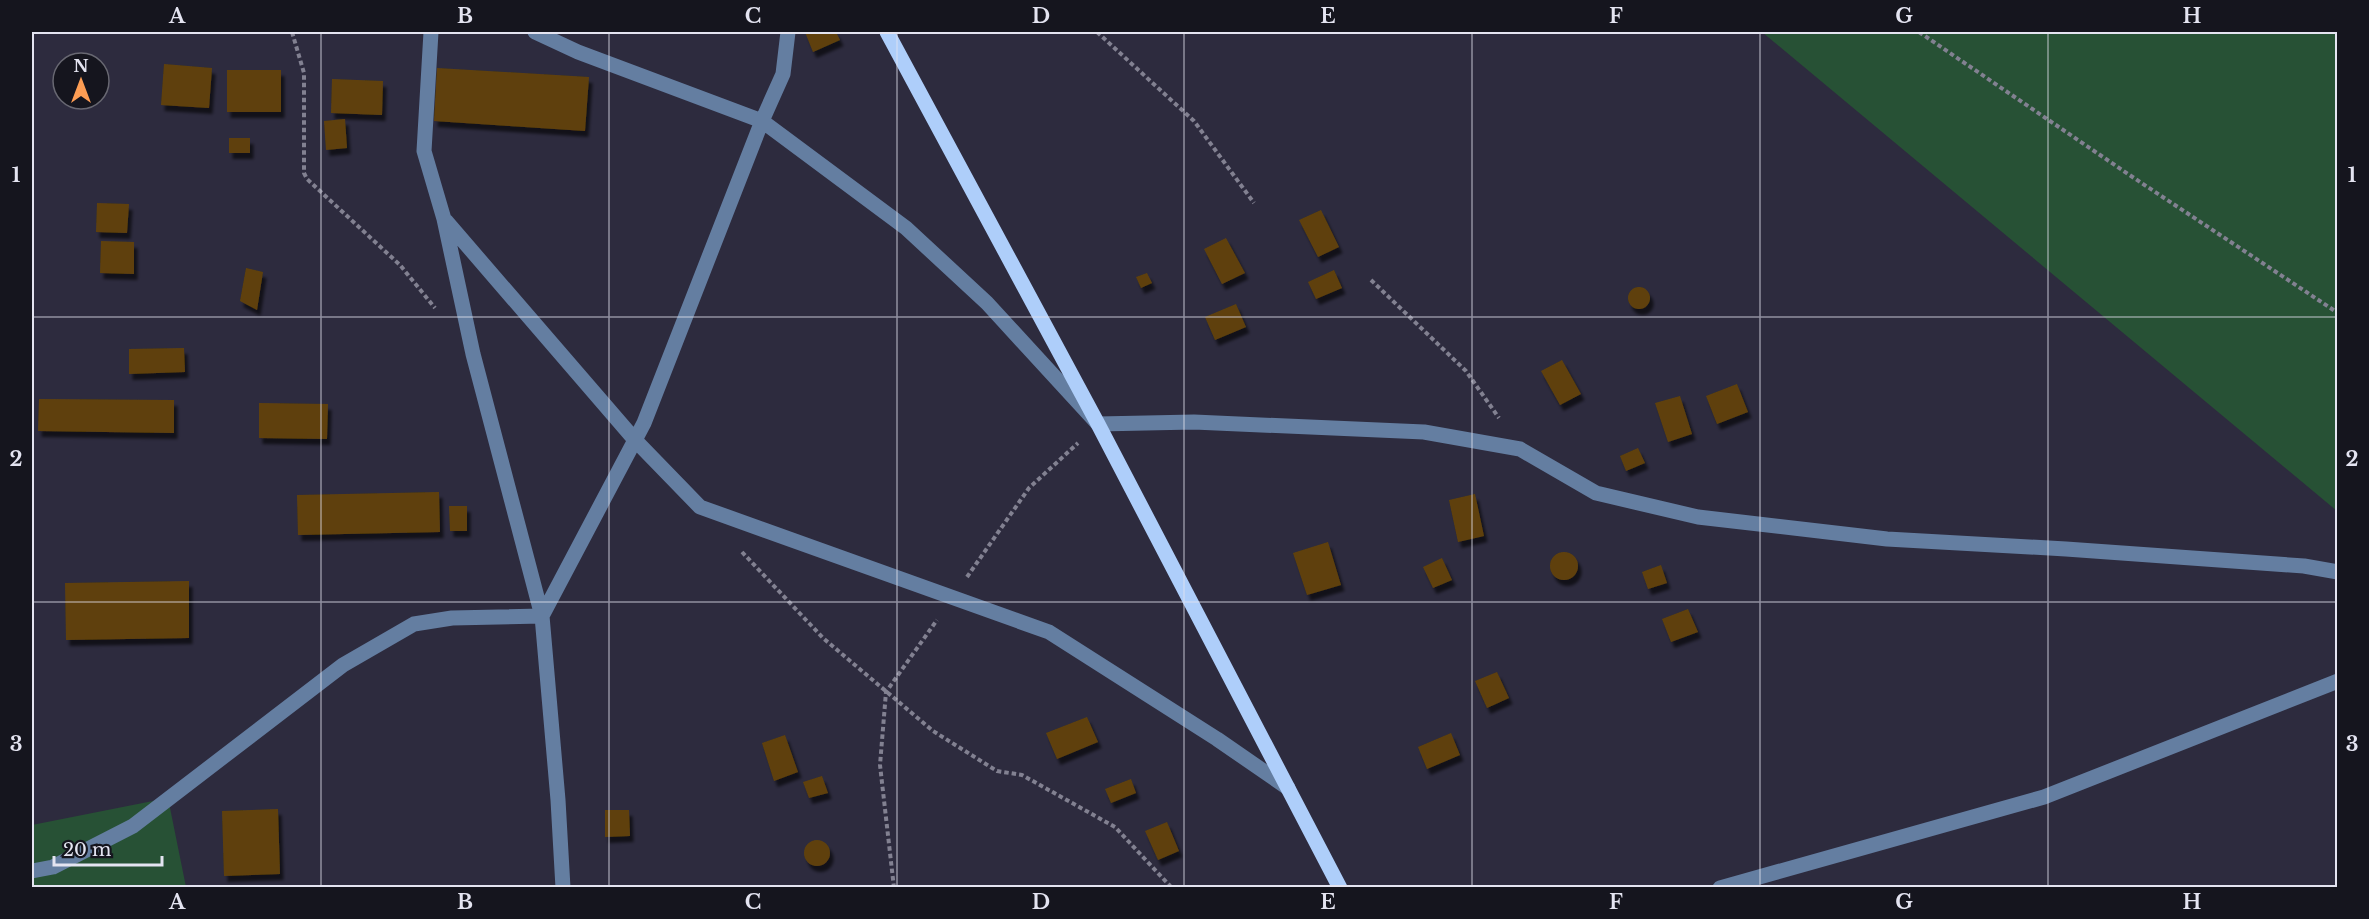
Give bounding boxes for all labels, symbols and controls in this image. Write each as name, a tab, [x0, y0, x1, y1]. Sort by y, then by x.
text: A	[168, 4, 186, 28]
text: B	[457, 4, 473, 28]
text: C	[745, 4, 761, 28]
text: D	[1032, 4, 1050, 28]
text: E	[1320, 4, 1336, 28]
text: F	[1609, 4, 1623, 28]
text: G	[1895, 4, 1913, 28]
text: H	[2183, 4, 2202, 28]
north arrow	[51, 51, 111, 111]
text: N	[73, 56, 89, 76]
text: 1	[12, 163, 21, 187]
text: 1	[2348, 163, 2357, 187]
text: 2	[9, 447, 23, 471]
text: 2	[2345, 447, 2359, 471]
text: 3	[10, 732, 22, 756]
text: 3	[2346, 732, 2358, 756]
scale bar	[54, 829, 162, 867]
text: 20 m	[63, 839, 111, 861]
text: A	[168, 890, 186, 914]
text: B	[457, 890, 473, 914]
text: C	[745, 890, 761, 914]
text: D	[1032, 890, 1050, 914]
text: E	[1320, 890, 1336, 914]
text: F	[1609, 890, 1623, 914]
text: G	[1895, 890, 1913, 914]
text: H	[2183, 890, 2202, 914]

